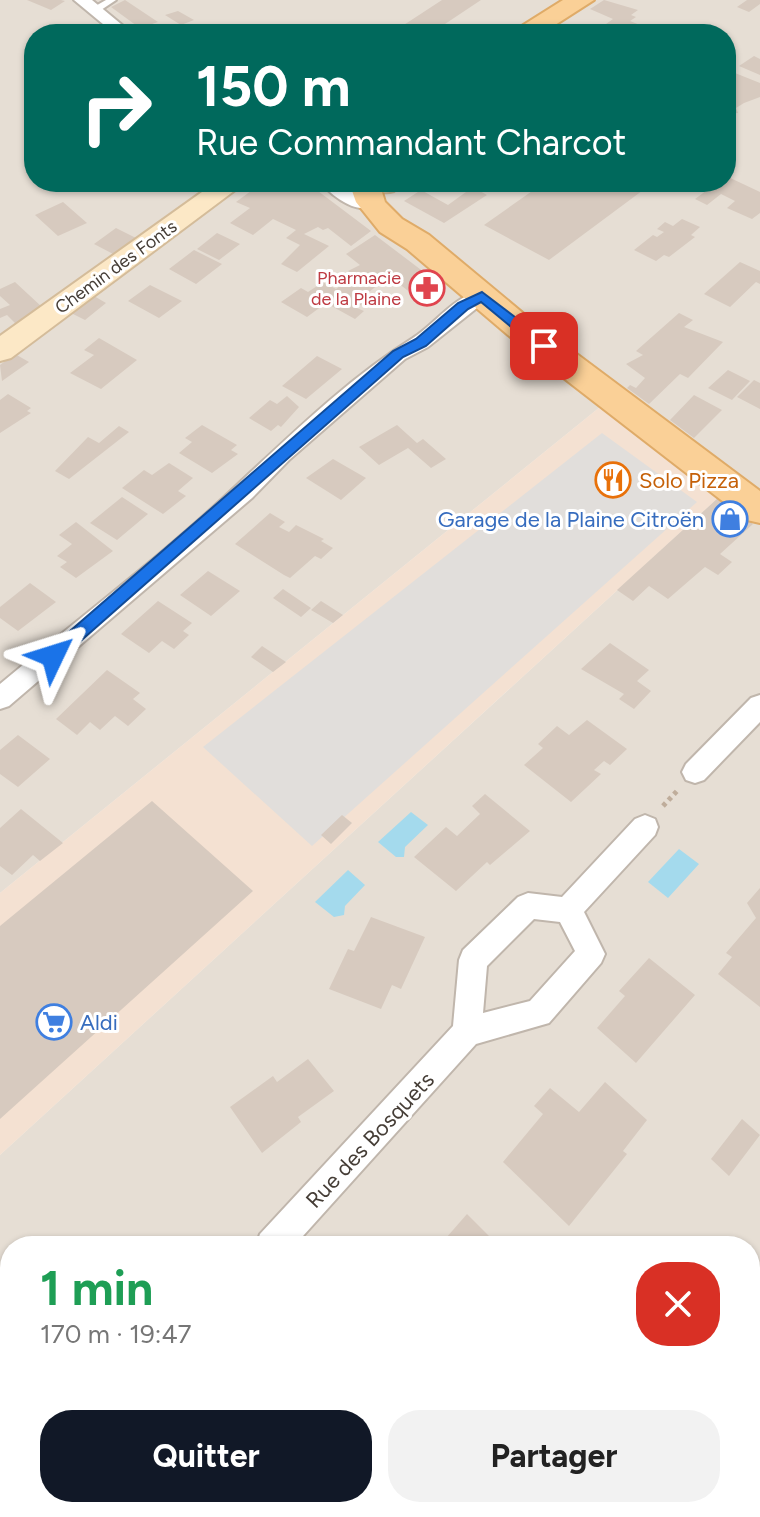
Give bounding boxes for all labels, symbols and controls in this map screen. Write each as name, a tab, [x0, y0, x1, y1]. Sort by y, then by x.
text: 150 m	[196, 53, 351, 120]
icon: right	[64, 56, 168, 160]
text: Rue Commandant Charcot	[196, 121, 626, 164]
street label: Chemin des Fonts	[51, 215, 181, 319]
place label: Pharmacie de la Plaine	[311, 267, 401, 310]
pharmacy icon: Pharmacie de la Plaine	[408, 269, 446, 307]
pin	[510, 312, 578, 380]
icon: arrive	[522, 324, 566, 368]
restaurant icon: Solo Pizza	[594, 461, 632, 499]
place label: Solo Pizza	[639, 467, 739, 494]
shop icon: Garage de la Plaine Citroën	[711, 500, 749, 538]
place label: Garage de la Plaine Citroën	[438, 506, 704, 533]
position arrow	[11, 614, 95, 698]
supermarket icon: Aldi	[35, 1003, 73, 1041]
place label: Aldi	[80, 1009, 118, 1036]
street label: Rue des Bosquets	[300, 1066, 440, 1214]
text: 1 min	[40, 1259, 153, 1317]
button: close	[636, 1262, 720, 1346]
text: 170 m · 19:47	[40, 1318, 192, 1350]
button: Quitter	[40, 1410, 372, 1502]
button: Partager	[388, 1410, 720, 1502]

